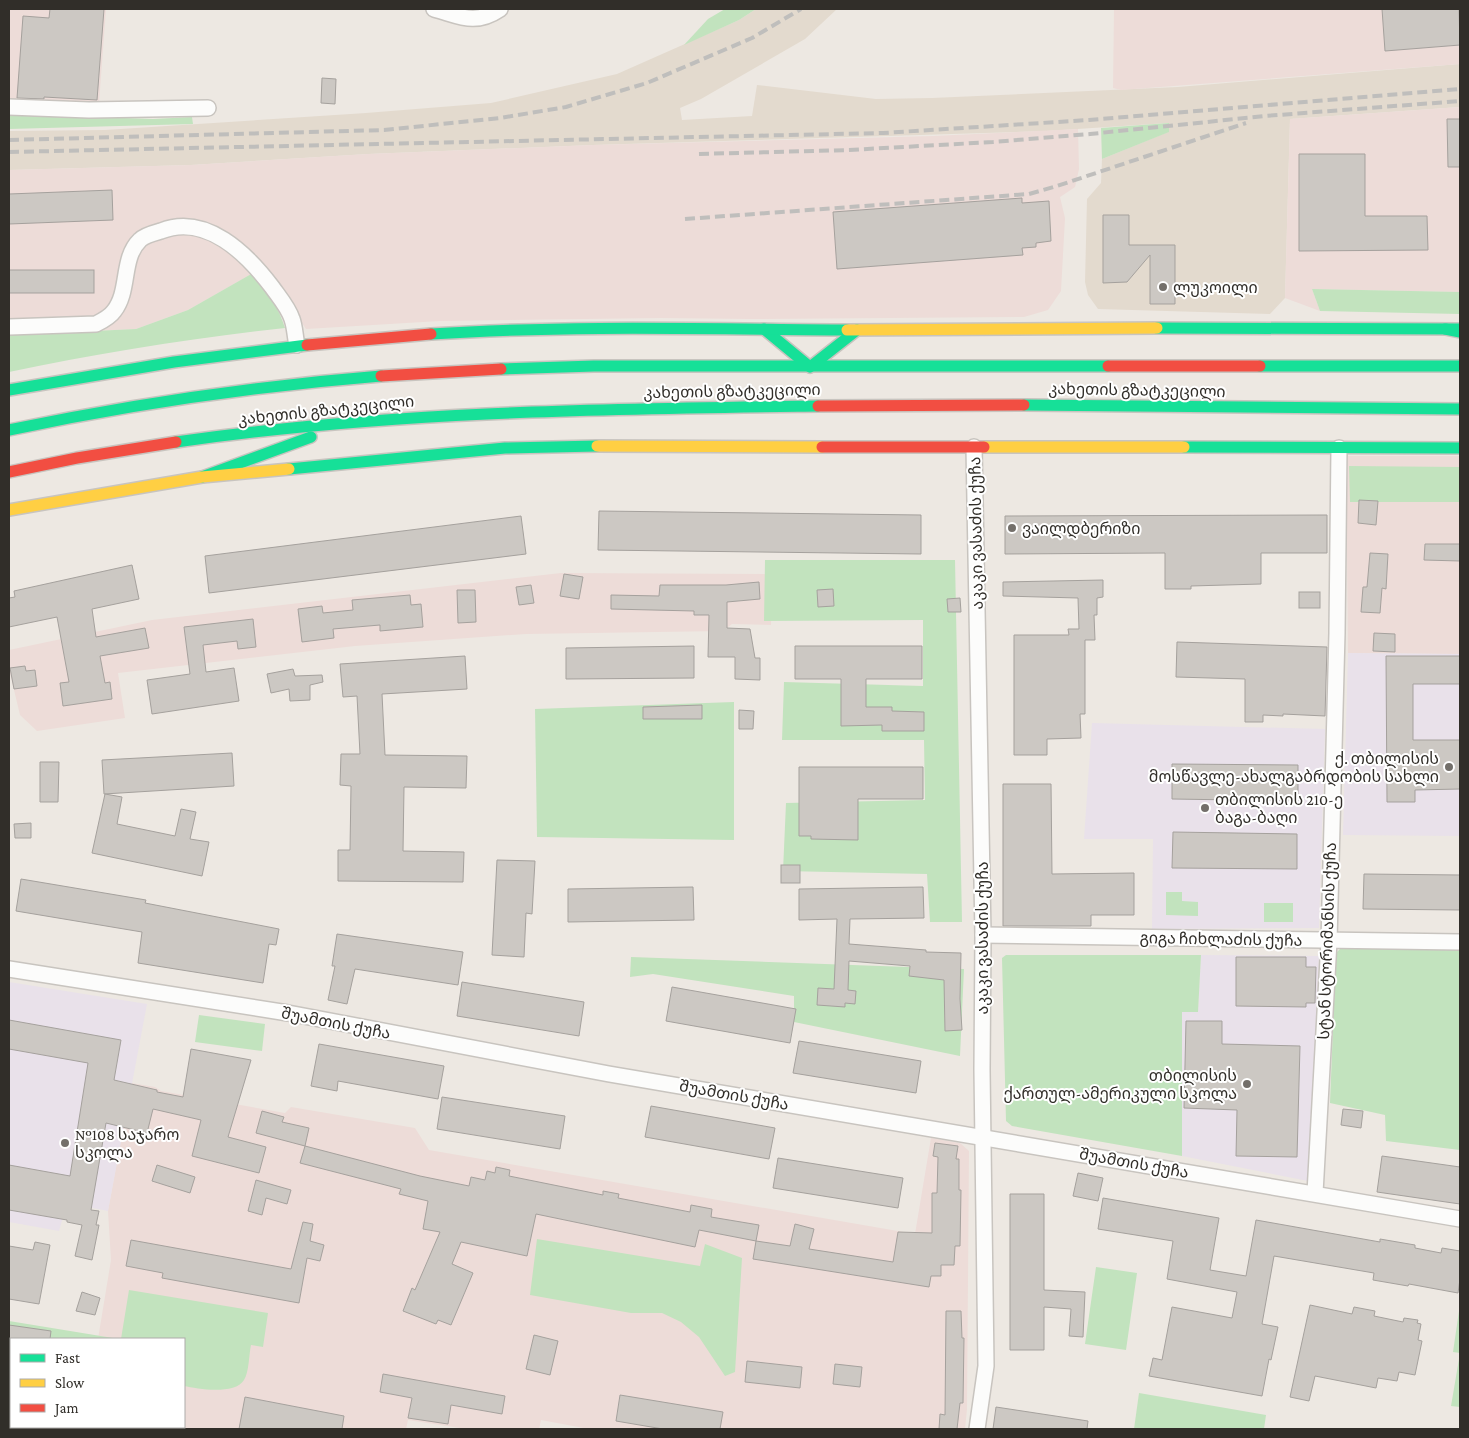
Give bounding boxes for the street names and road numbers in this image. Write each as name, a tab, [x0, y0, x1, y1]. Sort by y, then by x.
street label: კახეთის გზატკეცილი	[1048, 380, 1226, 402]
street label: კახეთის გზატკეცილი	[643, 381, 821, 403]
street label: კახეთის გზატკეცილი	[237, 392, 415, 430]
street label: აკაკი ვასაძის ქუჩა	[966, 456, 987, 610]
street label: სტან სტორიმანსის ქუჩა	[1315, 842, 1340, 1040]
street label: აკაკი ვასაძის ქუჩა	[974, 861, 992, 1015]
street label: გიგა ჩიხლაძის ქუჩა	[1139, 929, 1303, 951]
street label: შუამთის ქუჩა	[280, 1004, 392, 1043]
street label: შუამთის ქუჩა	[678, 1077, 790, 1114]
street label: შუამთის ქუჩა	[1078, 1145, 1190, 1182]

